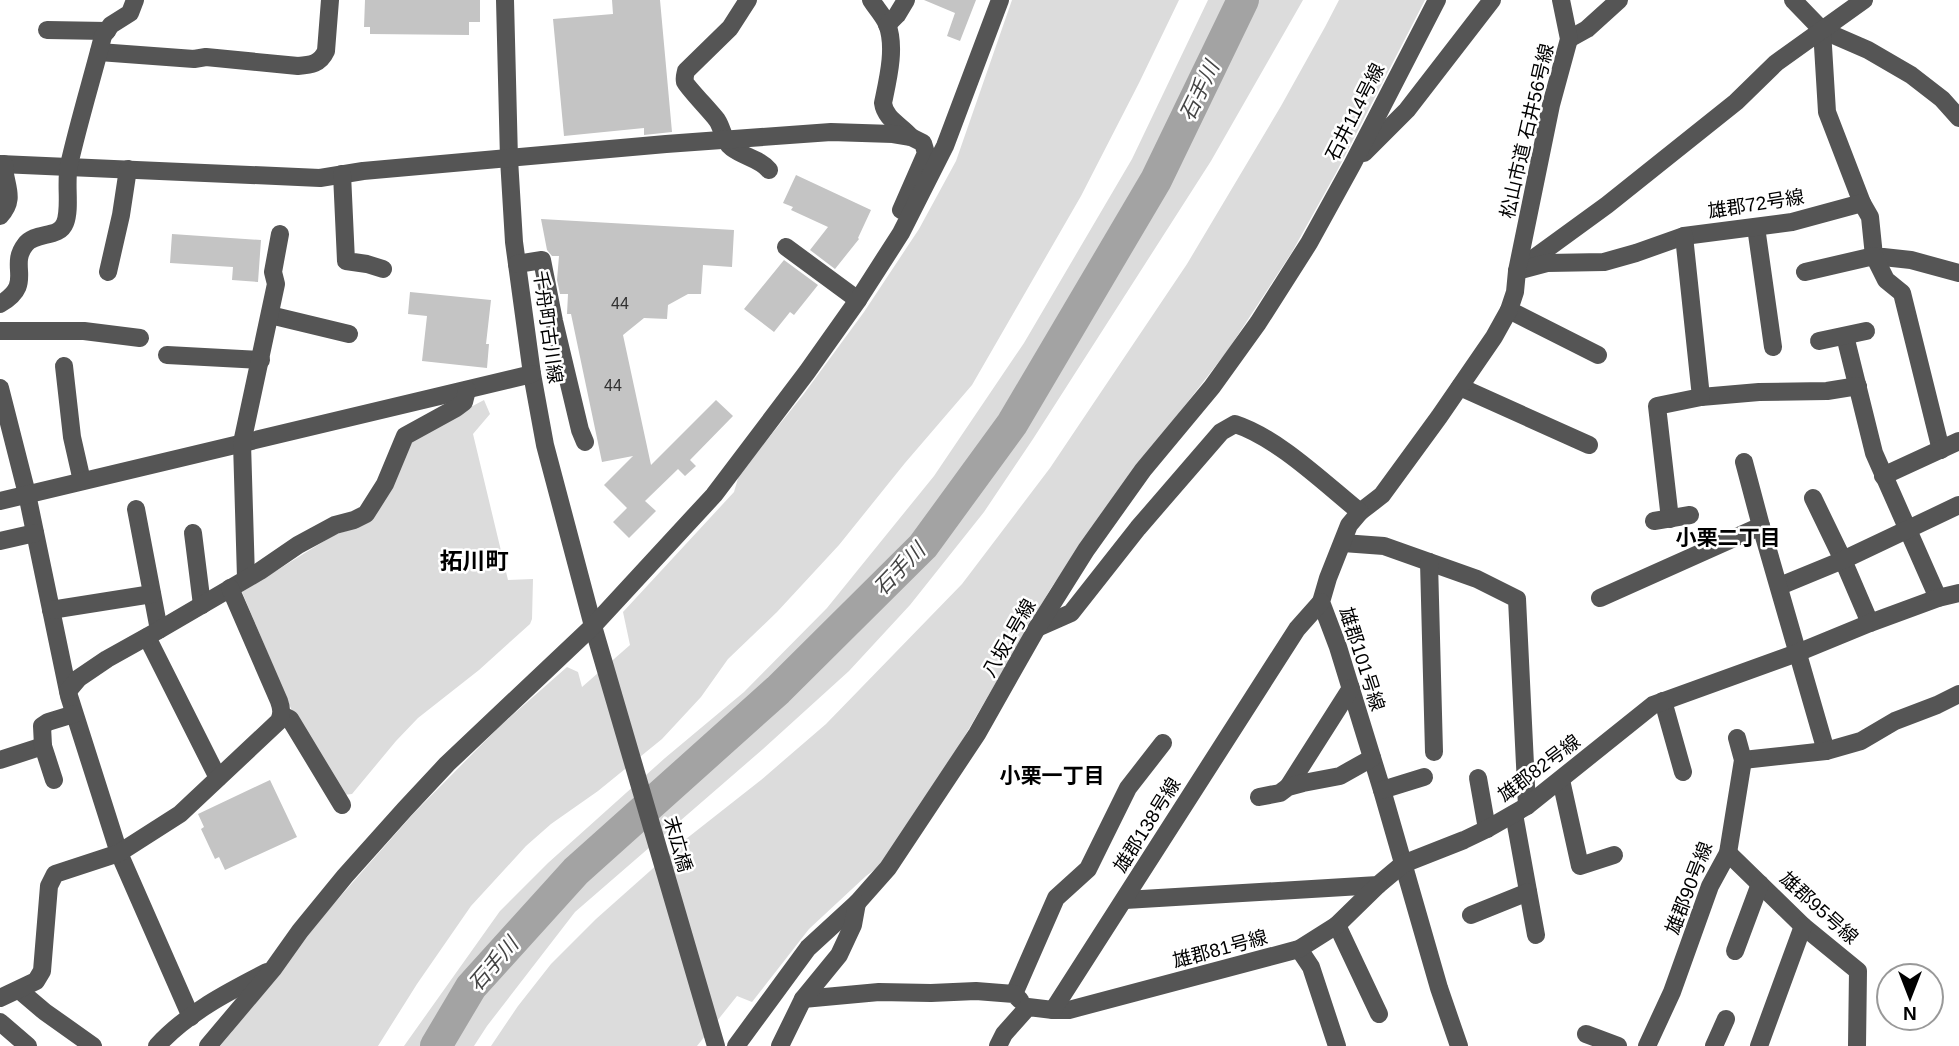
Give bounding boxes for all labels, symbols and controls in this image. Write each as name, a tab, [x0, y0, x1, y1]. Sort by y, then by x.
street label: 松山市道 石井56号線	[1497, 42, 1557, 220]
water label: 石手川	[1175, 56, 1224, 124]
street label: 石井114号線	[1322, 60, 1388, 164]
street label: 雄郡72号線	[1706, 186, 1806, 222]
street label: 千舟町古川線	[530, 269, 566, 385]
house number: 44	[611, 295, 629, 312]
house number: 44	[604, 377, 622, 394]
district label: 小栗二丁目	[1676, 526, 1781, 549]
water label: 石手川	[869, 537, 931, 600]
district label: 拓川町	[440, 548, 509, 574]
street label: 八坂1号線	[978, 595, 1040, 681]
street label: 雄郡101号線	[1335, 605, 1389, 713]
street label: 雄郡82号線	[1494, 730, 1584, 806]
district label: 小栗一丁目	[1000, 764, 1105, 787]
street label: 雄郡138号線	[1110, 774, 1184, 876]
street label: 末広橋	[660, 814, 696, 874]
street label: 雄郡90号線	[1662, 839, 1716, 937]
street label: 雄郡95号線	[1776, 868, 1862, 948]
street label: 雄郡81号線	[1170, 926, 1270, 972]
water label: 石手川	[464, 931, 524, 995]
north arrow	[1875, 962, 1945, 1032]
text: N	[1903, 1003, 1917, 1024]

